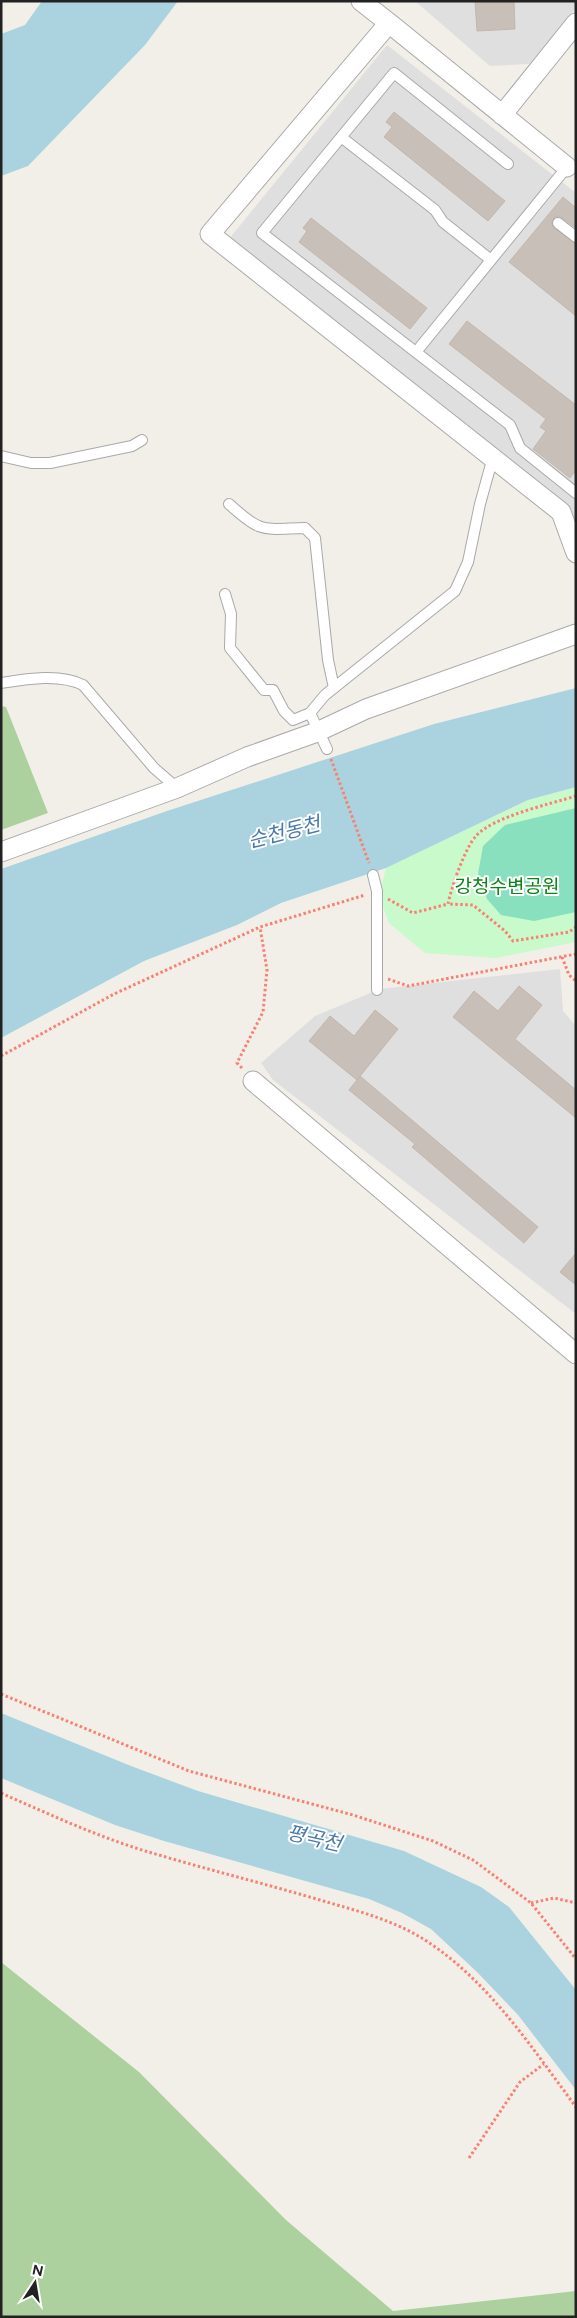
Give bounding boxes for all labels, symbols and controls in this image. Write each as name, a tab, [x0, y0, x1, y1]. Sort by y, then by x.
water label: 순천동천	[245, 811, 325, 853]
park label: 강청수변공원	[455, 875, 559, 898]
water label: 평곡천	[284, 1820, 346, 1856]
north arrow	[10, 2258, 60, 2308]
text: N	[31, 2261, 45, 2280]

